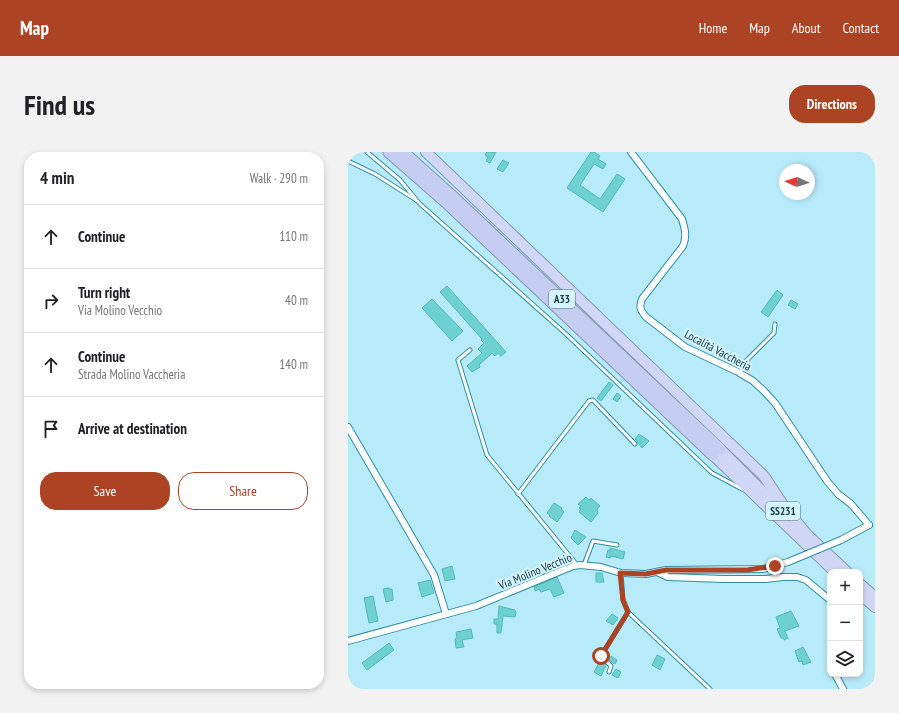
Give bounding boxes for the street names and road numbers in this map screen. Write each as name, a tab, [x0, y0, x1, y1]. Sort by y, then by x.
road number: A33	[549, 290, 575, 308]
street label: Località Vaccheria	[682, 326, 754, 374]
road number: SS231	[766, 502, 800, 520]
street label: Via Molino Vecchio	[495, 549, 574, 593]

